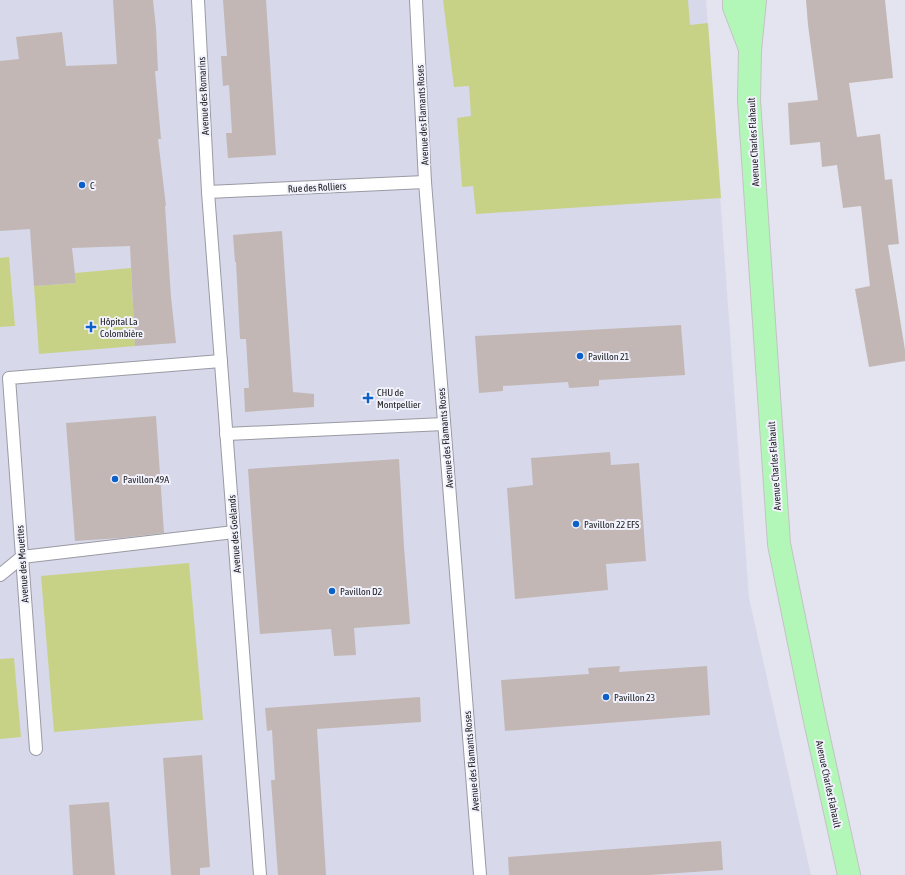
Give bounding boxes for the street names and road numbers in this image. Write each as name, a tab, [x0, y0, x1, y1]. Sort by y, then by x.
street label: Avenue des Romarins	[196, 56, 211, 135]
street label: Avenue des Flamants Roses	[414, 64, 431, 165]
street label: Avenue Charles Flahault	[746, 97, 761, 187]
street label: Rue des Rolliers	[288, 180, 347, 195]
street label: Avenue des Flamants Roses	[436, 387, 455, 488]
street label: Avenue Charles Flahault	[766, 421, 783, 511]
street label: Avenue des Goélands	[226, 494, 243, 573]
street label: Avenue des Mouettes	[14, 524, 31, 603]
street label: Avenue des Flamants Roses	[462, 710, 481, 811]
street label: Avenue Charles Flahault	[814, 739, 843, 829]

